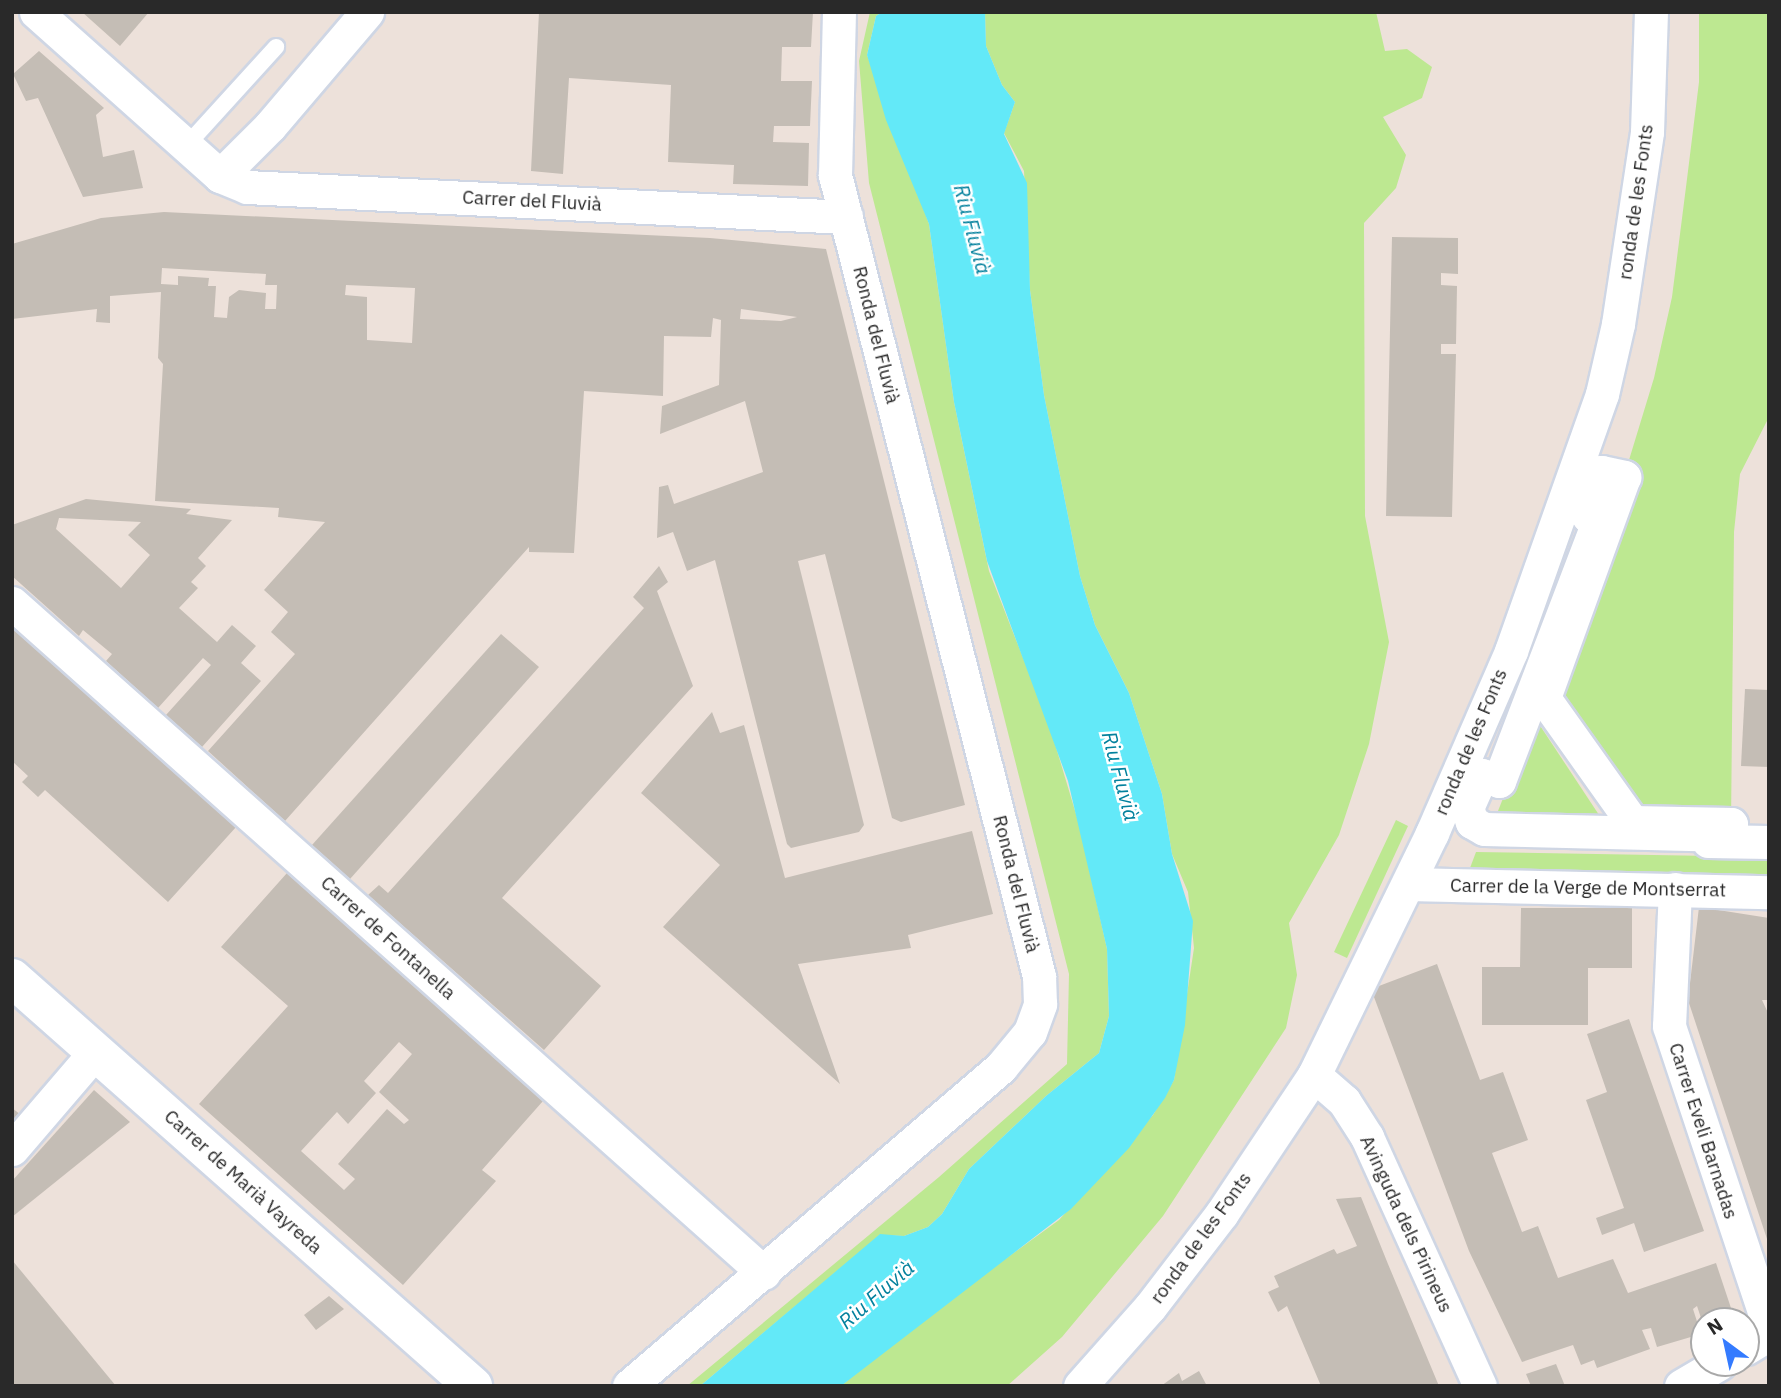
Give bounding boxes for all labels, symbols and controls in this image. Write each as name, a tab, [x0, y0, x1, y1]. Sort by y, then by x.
street label: ronda de les Fonts	[1614, 123, 1658, 281]
water label: Riu Fluvià	[949, 181, 997, 277]
street label: Carrer del Fluvià	[462, 186, 602, 216]
street label: Ronda del Fluvià	[848, 264, 904, 406]
street label: ronda de les Fonts	[1430, 665, 1512, 819]
water label: Riu Fluvià	[1097, 728, 1145, 824]
street label: Ronda del Fluvià	[988, 813, 1044, 955]
street label: Carrer de Fontanella	[316, 871, 460, 1005]
street label: Carrer de la Verge de Montserrat	[1450, 874, 1726, 902]
street label: Carrer Eveli Barnadas	[1664, 1040, 1742, 1222]
street label: Carrer de Marià Vayreda	[159, 1105, 327, 1259]
street label: Avinguda dels Pirineus	[1355, 1132, 1457, 1316]
street label: ronda de les Fonts	[1146, 1168, 1256, 1308]
water label: Riu Fluvià	[833, 1254, 919, 1334]
north arrow	[1690, 1307, 1760, 1377]
text: N	[1702, 1312, 1727, 1340]

